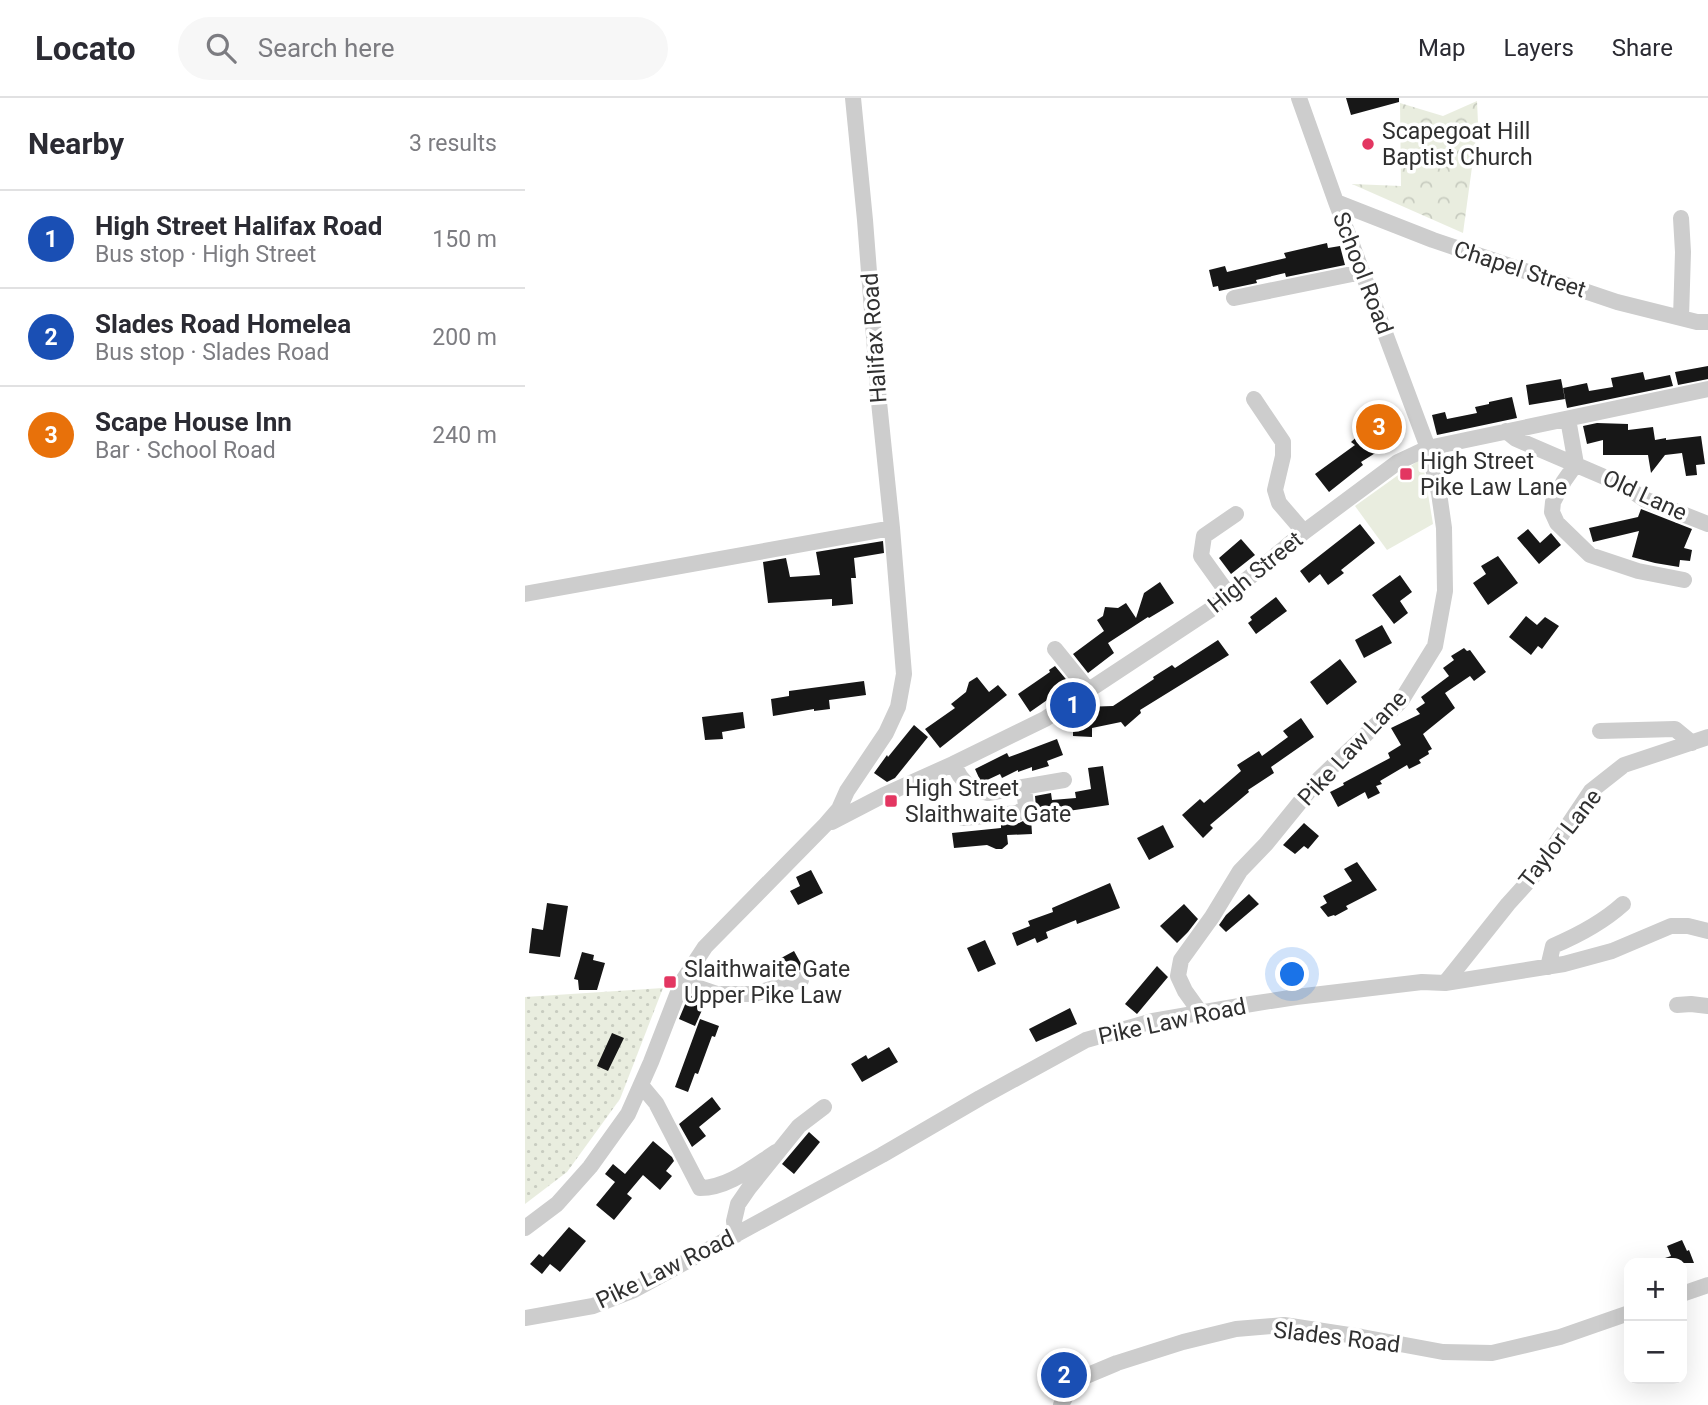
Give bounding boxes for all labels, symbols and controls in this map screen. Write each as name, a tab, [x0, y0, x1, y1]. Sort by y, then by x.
search box	[178, 17, 668, 80]
text: Locato	[35, 29, 136, 68]
icon: search	[202, 29, 240, 67]
text: Search here	[258, 33, 394, 63]
text: Map	[1418, 34, 1466, 62]
text: Layers	[1504, 34, 1574, 62]
text: Share	[1612, 34, 1673, 62]
place label: Scapegoat Hill Baptist Church	[1382, 118, 1533, 171]
text: Nearby	[28, 126, 124, 161]
text: 3 results	[409, 130, 497, 157]
marker: Scapegoat Hill Baptist Church	[1360, 136, 1376, 152]
street label: School Road	[1327, 208, 1398, 338]
text: High Street Halifax Road	[95, 211, 382, 241]
text: 1	[44, 226, 58, 253]
text: 150 m	[432, 226, 497, 253]
street label: Chapel Street	[1450, 235, 1589, 304]
text: Bus stop · High Street	[95, 241, 316, 268]
street label: Halifax Road	[856, 272, 893, 404]
text: Slades Road Homelea	[95, 309, 351, 339]
text: 2	[44, 324, 58, 351]
text: 200 m	[432, 324, 497, 351]
text: Bus stop · Slades Road	[95, 339, 329, 366]
pin: 3	[1356, 401, 1402, 453]
text: Scape House Inn	[95, 407, 292, 437]
text: 3	[44, 422, 58, 449]
text: 240 m	[432, 422, 497, 449]
text: Bar · School Road	[95, 437, 276, 464]
place label: High Street Pike Law Lane	[1420, 448, 1567, 501]
street label: Old Lane	[1598, 464, 1691, 527]
marker: High Street Pike Law Lane	[1398, 466, 1414, 482]
street label: High Street	[1203, 526, 1308, 619]
pin: 1	[1050, 679, 1096, 731]
street label: Pike Law Lane	[1292, 685, 1412, 811]
place label: High Street Slaithwaite Gate	[905, 775, 1071, 828]
street label: Taylor Lane	[1514, 784, 1607, 893]
marker: High Street Slaithwaite Gate	[883, 793, 899, 809]
place label: Slaithwaite Gate Upper Pike Law	[684, 956, 850, 1009]
your location	[1275, 957, 1309, 991]
marker: Slaithwaite Gate Upper Pike Law	[662, 974, 678, 990]
street label: Pike Law Road	[1096, 993, 1248, 1050]
street label: Pike Law Road	[592, 1224, 739, 1314]
map controls	[1624, 1258, 1687, 1384]
button: +	[1624, 1258, 1687, 1321]
street label: Slades Road	[1272, 1316, 1402, 1359]
button: −	[1624, 1321, 1687, 1384]
pin: 2	[1041, 1349, 1087, 1401]

